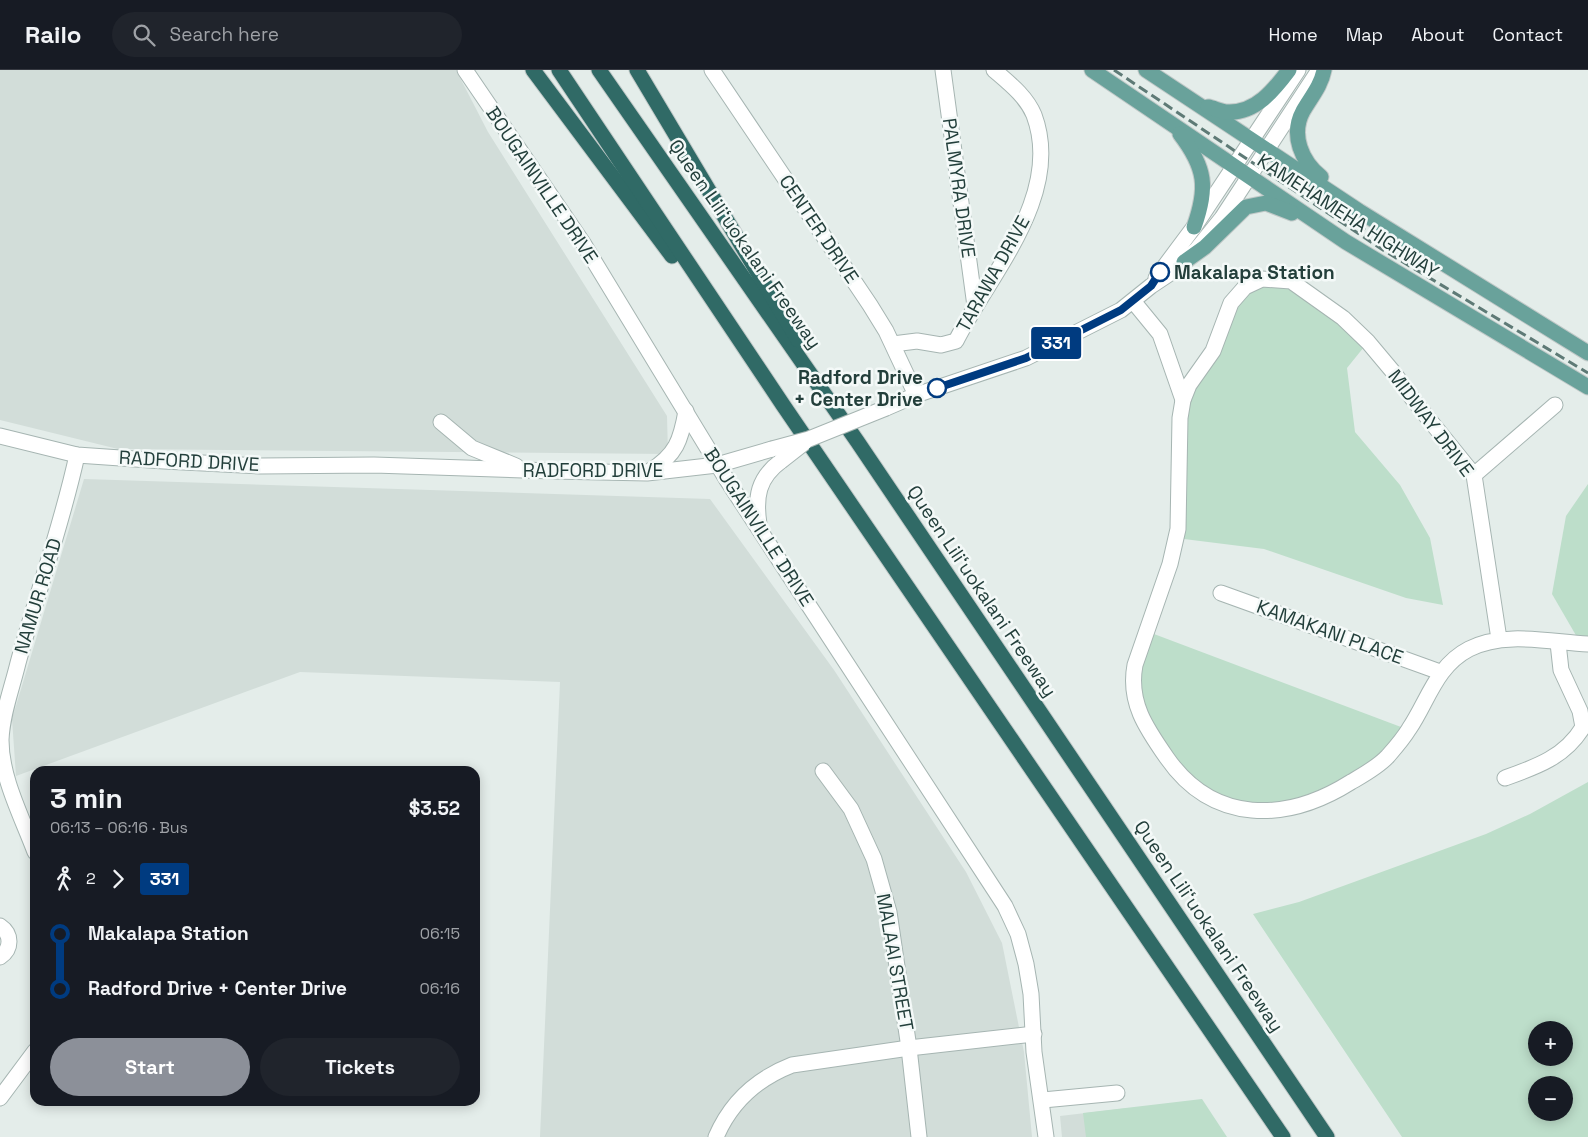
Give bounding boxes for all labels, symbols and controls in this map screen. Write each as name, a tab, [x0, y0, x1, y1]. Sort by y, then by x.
search box	[112, 12, 462, 57]
text: Railo	[25, 19, 82, 50]
icon: search	[130, 21, 158, 49]
text: Search here	[170, 22, 279, 47]
text: Home	[1269, 23, 1318, 46]
text: Map	[1346, 23, 1383, 46]
text: About	[1411, 23, 1465, 46]
text: Contact	[1493, 23, 1563, 46]
street label: BOUGAINVILLE DRIVE	[480, 102, 604, 268]
street label: PALMYRA DRIVE	[937, 116, 981, 260]
street label: Queen Liliʻuokalani Freeway	[663, 134, 827, 354]
street label: KAMEHAMEHA HIGHWAY	[1252, 148, 1444, 284]
street label: CENTER DRIVE	[773, 170, 865, 288]
street label: TARAWA DRIVE	[951, 211, 1035, 337]
place label: Makalapa Station	[1174, 260, 1335, 285]
marker: Makalapa Station	[1150, 262, 1170, 282]
line badge: 331	[1027, 327, 1085, 359]
text: 331	[1041, 331, 1071, 354]
street label: MIDWAY DRIVE	[1382, 364, 1480, 482]
place label: Radford Drive + Center Drive	[794, 365, 923, 412]
marker: Radford Drive + Center Drive	[927, 378, 947, 398]
street label: BOUGAINVILLE DRIVE	[698, 443, 820, 611]
street label: RADFORD DRIVE	[118, 445, 260, 477]
street label: RADFORD DRIVE	[523, 458, 663, 483]
street label: Queen Liliʻuokalani Freeway	[902, 480, 1062, 702]
street label: NAMUR ROAD	[9, 535, 67, 657]
street label: KAMAKANI PLACE	[1253, 594, 1407, 670]
text: 3 min	[50, 780, 123, 816]
text: $3.52	[409, 796, 460, 821]
street label: Queen Liliʻuokalani Freeway	[1129, 815, 1289, 1037]
text: 06:13 – 06:16 · Bus	[50, 817, 188, 838]
icon: walk	[50, 865, 78, 893]
icon: forward	[104, 865, 132, 893]
text: 331	[150, 867, 179, 890]
text: 2	[86, 868, 96, 889]
street label: MALAAI STREET	[871, 891, 919, 1033]
text: Makalapa Station	[88, 921, 249, 946]
text: 06:15	[420, 923, 460, 944]
text: Radford Drive + Center Drive	[88, 976, 347, 1001]
text: 06:16	[419, 978, 460, 999]
map controls	[1528, 1021, 1573, 1121]
button: +	[1528, 1021, 1573, 1066]
button: Start	[50, 1038, 250, 1096]
button: Tickets	[260, 1038, 460, 1096]
button: −	[1528, 1076, 1573, 1121]

